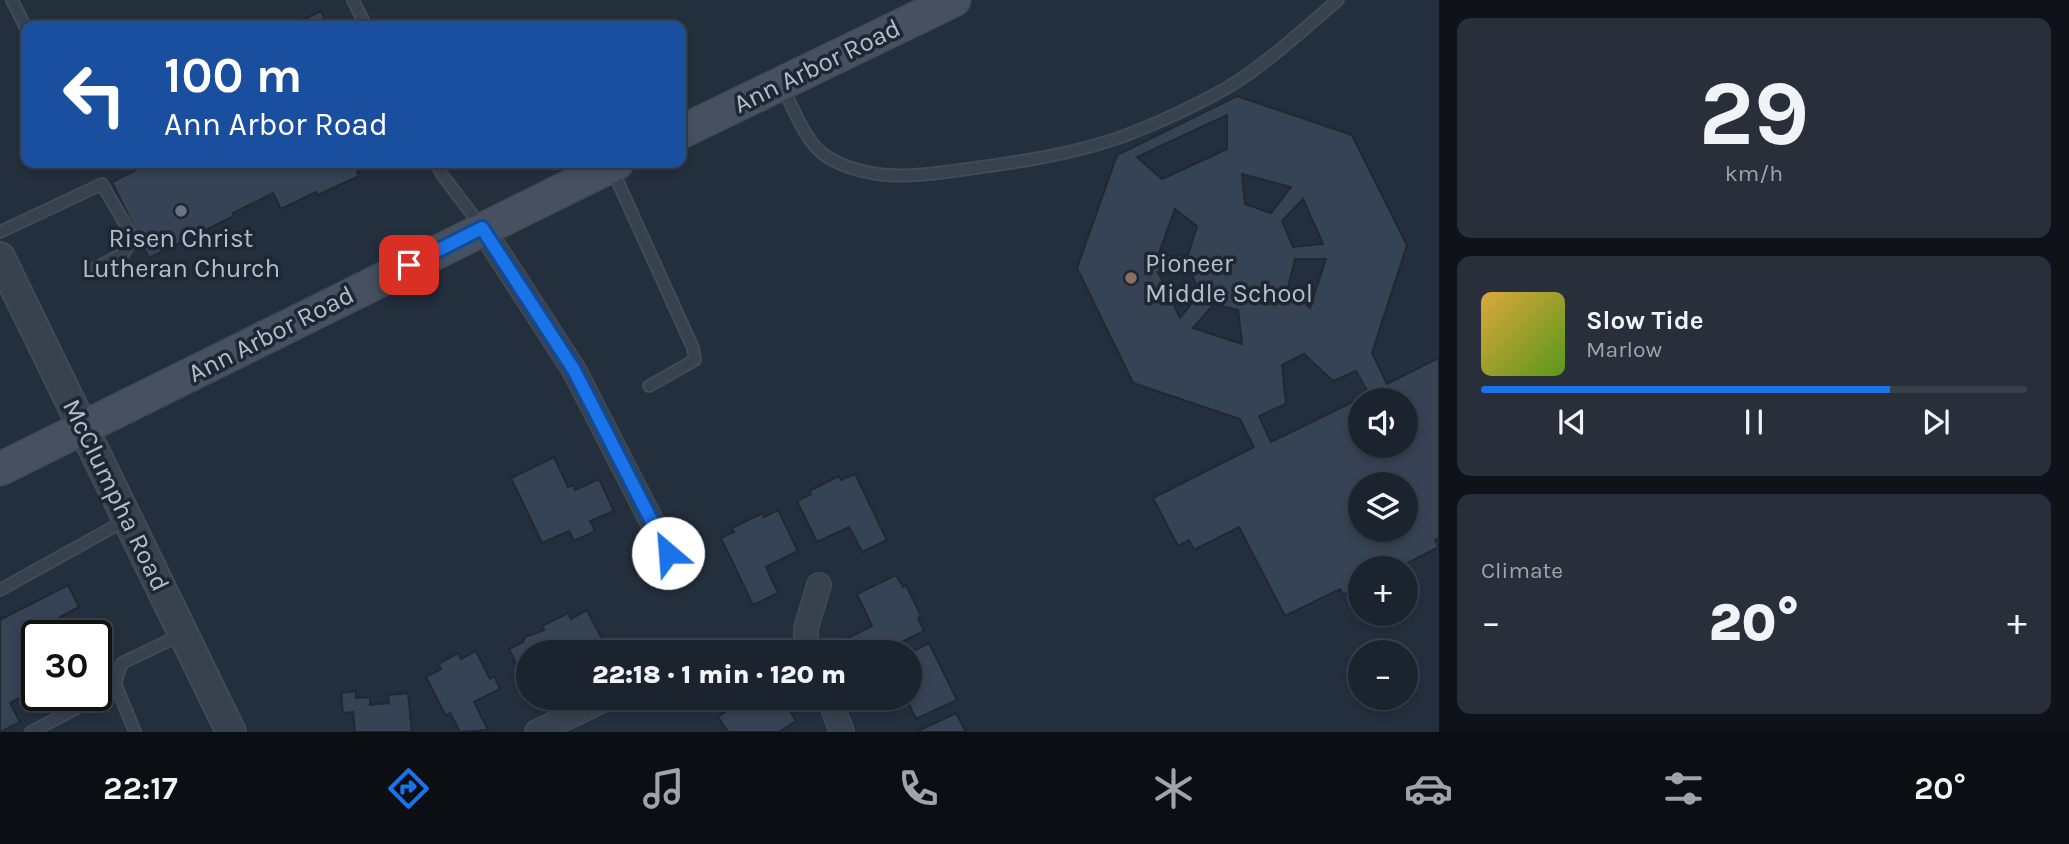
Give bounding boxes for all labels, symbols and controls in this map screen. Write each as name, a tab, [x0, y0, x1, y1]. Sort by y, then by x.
street label: Ann Arbor Road	[728, 12, 906, 120]
text: 100 m	[164, 47, 302, 104]
icon: left	[49, 49, 140, 140]
text: 29	[1699, 61, 1809, 167]
text: Ann Arbor Road	[164, 106, 388, 143]
text: km/h	[1725, 160, 1783, 187]
marker: Risen Christ Lutheran Church	[173, 203, 189, 219]
place label: Risen Christ Lutheran Church	[82, 223, 280, 284]
pin	[379, 235, 439, 295]
icon: arrive	[390, 246, 428, 284]
place label: Pioneer Middle School	[1145, 248, 1313, 309]
marker: Pioneer Middle School	[1123, 270, 1139, 286]
street label: Ann Arbor Road	[183, 279, 359, 389]
text: Slow Tide	[1586, 305, 1704, 336]
text: Marlow	[1586, 336, 1662, 363]
map controls	[1348, 388, 1418, 710]
button: sound	[1348, 388, 1418, 458]
street label: McClumpha Road	[56, 394, 176, 596]
icon: previous	[1553, 403, 1591, 441]
icon: pause	[1735, 403, 1773, 441]
icon: next	[1917, 403, 1955, 441]
button: layers	[1348, 472, 1418, 542]
position arrow	[631, 516, 705, 590]
button: +	[1348, 556, 1418, 626]
text: Climate	[1481, 557, 1563, 584]
text: 20°	[1709, 592, 1799, 653]
text: −	[1481, 600, 1501, 645]
text: +	[2007, 600, 2027, 645]
speed limit sign: 30	[21, 620, 112, 711]
button: −	[1348, 640, 1418, 710]
text: 22:18 · 1 min · 120 m	[592, 659, 846, 690]
icon: directions	[384, 764, 433, 813]
icon: music	[639, 764, 688, 813]
icon: phone	[894, 764, 943, 813]
icon: climate	[1149, 764, 1198, 813]
icon: car	[1404, 764, 1453, 813]
icon: filters	[1659, 764, 1708, 813]
text: 22:17	[103, 770, 178, 807]
text: 20°	[1914, 770, 1966, 807]

